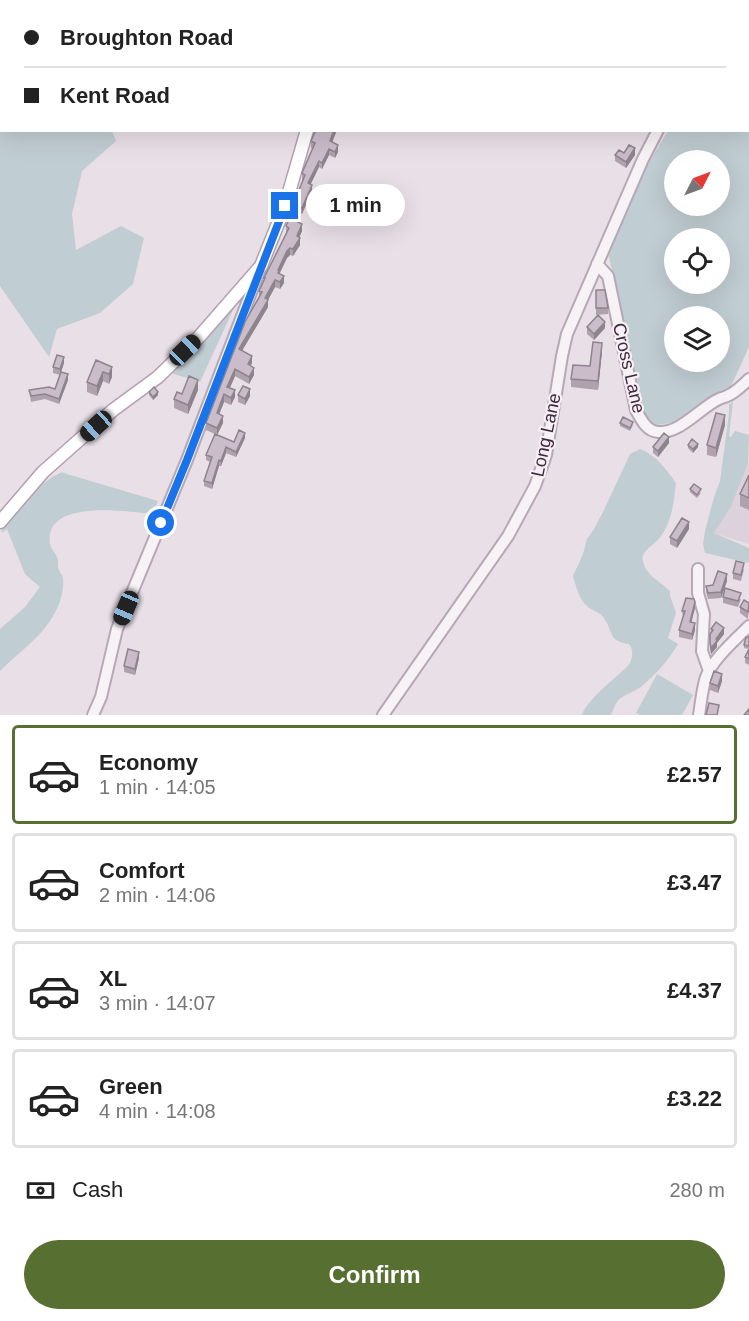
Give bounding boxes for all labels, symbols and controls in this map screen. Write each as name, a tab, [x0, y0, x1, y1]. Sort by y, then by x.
text: Broughton Road	[60, 25, 234, 50]
text: Kent Road	[60, 83, 170, 108]
north arrow	[664, 150, 730, 216]
map controls	[664, 150, 730, 372]
callout: 1 min	[306, 185, 405, 227]
route end	[271, 192, 298, 219]
text: 1 min	[329, 194, 382, 216]
button: locate	[664, 228, 730, 294]
button: layers	[664, 306, 730, 372]
street label: Cross Lane	[609, 321, 649, 415]
car	[166, 331, 204, 369]
street label: Long Lane	[527, 391, 565, 479]
car	[77, 407, 115, 445]
route start	[147, 509, 174, 536]
car	[111, 588, 141, 628]
icon: car	[27, 748, 81, 802]
text: Economy	[99, 750, 198, 775]
text: £2.57	[667, 762, 722, 787]
text: 1 min · 14:05	[99, 776, 216, 798]
icon: car	[27, 856, 81, 910]
text: Comfort	[99, 858, 185, 883]
text: £3.47	[667, 870, 722, 895]
text: 2 min · 14:06	[99, 884, 216, 906]
icon: car	[27, 964, 81, 1018]
text: XL	[99, 966, 127, 991]
text: £4.37	[667, 978, 722, 1003]
text: 3 min · 14:07	[99, 992, 216, 1014]
icon: car	[27, 1072, 81, 1126]
text: Green	[99, 1074, 163, 1099]
text: £3.22	[667, 1086, 722, 1111]
text: 4 min · 14:08	[99, 1100, 216, 1122]
icon: cash	[24, 1174, 57, 1207]
text: Cash	[72, 1177, 123, 1202]
text: 280 m	[669, 1179, 725, 1201]
button: Confirm	[24, 1240, 725, 1309]

